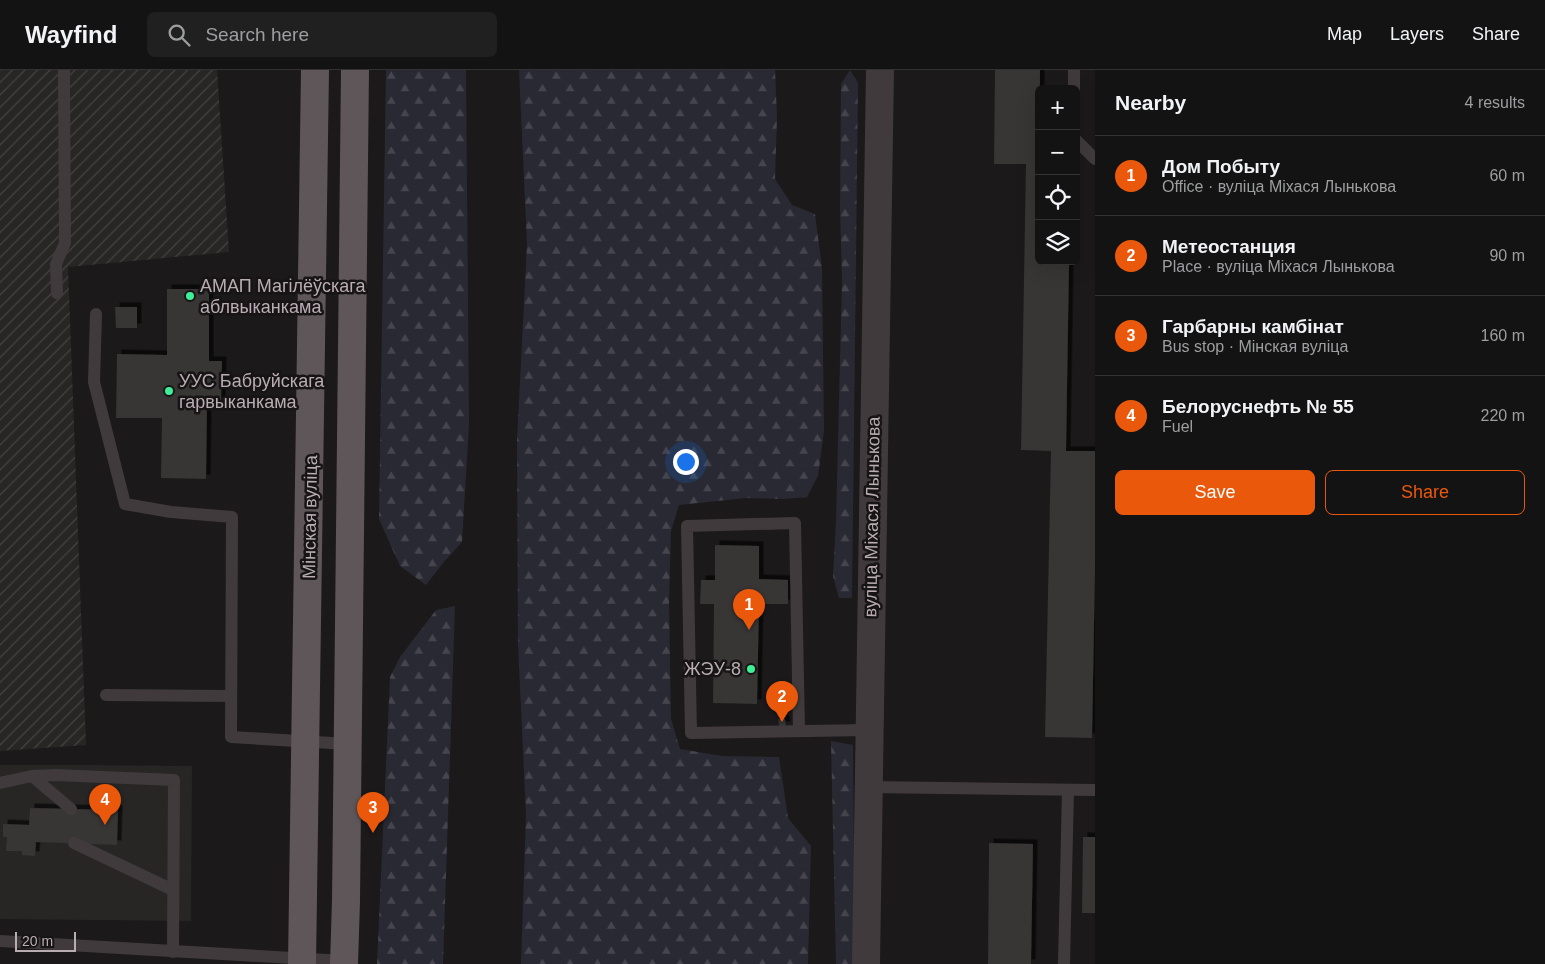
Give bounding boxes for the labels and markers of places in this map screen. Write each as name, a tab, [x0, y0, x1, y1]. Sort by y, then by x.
place label: АМАП Магілёўскага аблвыканкама	[200, 276, 366, 317]
marker: АМАП Магілёўскага аблвыканкама	[184, 290, 196, 302]
place label: УУС Бабруйскага гарвыканкама	[179, 371, 325, 412]
marker: УУС Бабруйскага гарвыканкама	[163, 385, 175, 397]
pin: 1	[733, 589, 765, 630]
place label: ЖЭУ-8	[684, 659, 741, 679]
marker: ЖЭУ-8	[745, 663, 757, 675]
pin: 2	[766, 681, 798, 722]
pin: 4	[89, 784, 121, 825]
pin: 3	[357, 792, 389, 833]

